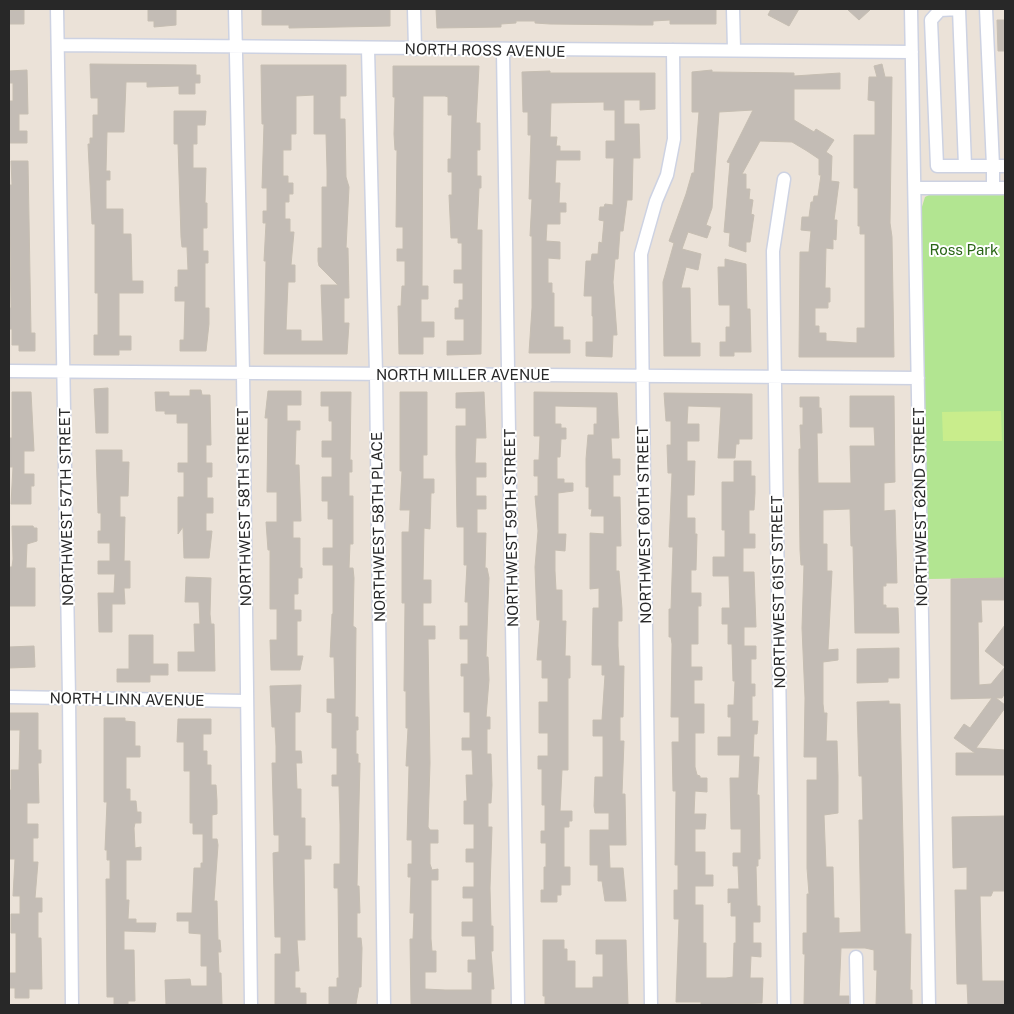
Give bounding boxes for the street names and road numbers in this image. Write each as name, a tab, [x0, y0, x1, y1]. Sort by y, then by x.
street label: NORTH ROSS AVENUE	[405, 40, 565, 60]
street label: NORTH MILLER AVENUE	[376, 366, 550, 383]
street label: NORTHWEST 58TH STREET	[234, 407, 254, 607]
street label: NORTHWEST 62ND STREET	[910, 407, 930, 607]
street label: NORTHWEST 57TH STREET	[56, 408, 76, 606]
street label: NORTHWEST 60TH STREET	[634, 426, 654, 624]
street label: NORTHWEST 59TH STREET	[501, 429, 521, 627]
street label: NORTHWEST 58TH PLACE	[368, 432, 388, 622]
street label: NORTHWEST 61ST STREET	[768, 495, 788, 689]
street label: NORTH LINN AVENUE	[49, 689, 205, 709]

